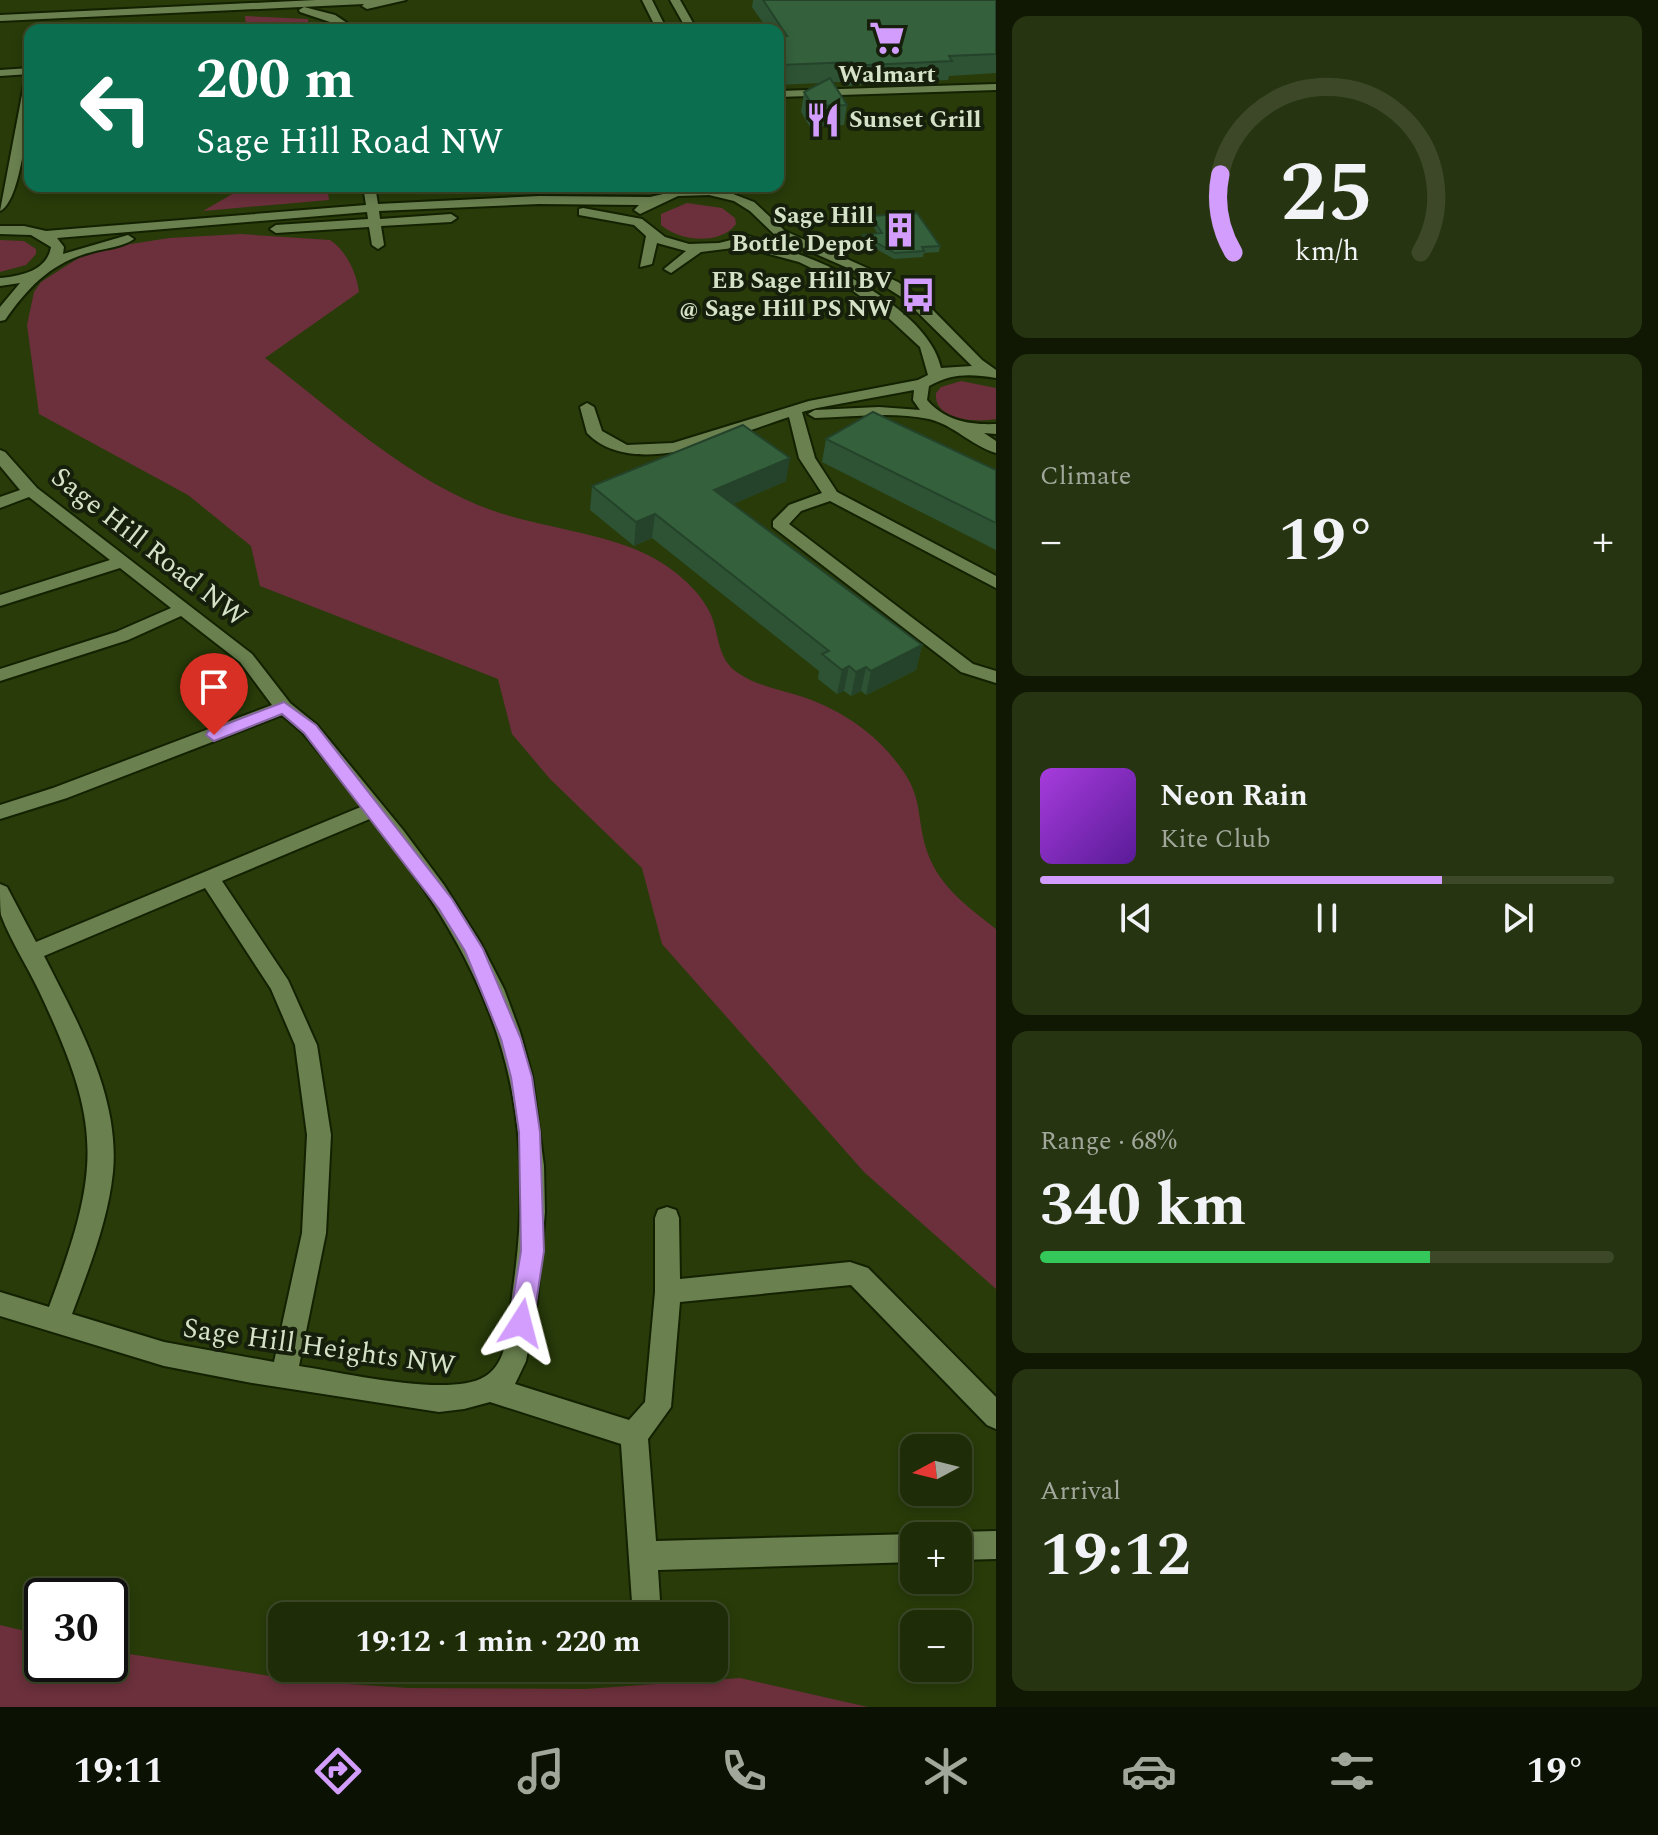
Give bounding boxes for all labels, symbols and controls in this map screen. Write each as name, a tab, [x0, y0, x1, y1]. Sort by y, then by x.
supermarket icon: Walmart	[868, 19, 906, 57]
text: 200 m	[196, 38, 355, 123]
icon: left	[64, 56, 168, 160]
place label: Walmart	[838, 57, 936, 93]
restaurant icon: Sunset Grill	[804, 101, 842, 139]
place label: Sunset Grill	[849, 102, 982, 138]
text: Sage Hill Road NW	[196, 115, 503, 170]
text: 25	[1280, 131, 1374, 258]
place label: Sage Hill Bottle Depot	[731, 198, 874, 262]
building icon: Sage Hill Bottle Depot	[881, 211, 919, 249]
text: km/h	[1295, 230, 1359, 273]
place label: EB Sage Hill BV @ Sage Hill PS NW	[679, 263, 892, 327]
bus stop icon: EB Sage Hill BV @ Sage Hill PS NW	[899, 276, 937, 314]
street label: Sage Hill Road NW	[42, 456, 257, 638]
text: Climate	[1040, 456, 1131, 496]
text: 19°	[1278, 495, 1376, 587]
text: −	[1040, 508, 1062, 575]
text: +	[1592, 508, 1614, 575]
pin	[180, 653, 248, 735]
icon: arrive	[192, 665, 236, 709]
text: Neon Rain	[1160, 773, 1308, 819]
text: Kite Club	[1160, 819, 1271, 859]
icon: previous	[1114, 896, 1158, 940]
icon: pause	[1305, 896, 1349, 940]
icon: next	[1496, 896, 1540, 940]
text: Range · 68%	[1040, 1121, 1177, 1161]
text: 340 km	[1040, 1160, 1246, 1252]
position arrow	[479, 1281, 563, 1365]
street label: Sage Hill Heights NW	[180, 1307, 458, 1387]
north arrow	[900, 1434, 972, 1506]
map controls	[900, 1434, 972, 1682]
text: Arrival	[1040, 1471, 1121, 1511]
text: 19:12	[1040, 1510, 1191, 1602]
button: +	[900, 1522, 972, 1594]
speed limit sign: 30	[24, 1578, 128, 1682]
button: −	[900, 1610, 972, 1682]
text: 19:12 · 1 min · 220 m	[355, 1619, 641, 1665]
icon: directions	[310, 1743, 366, 1799]
icon: music	[513, 1743, 569, 1799]
icon: phone	[716, 1743, 772, 1799]
icon: climate	[918, 1743, 974, 1799]
icon: car	[1121, 1743, 1177, 1799]
icon: filters	[1324, 1743, 1380, 1799]
text: 19:11	[73, 1744, 164, 1799]
text: 19°	[1526, 1744, 1585, 1799]

